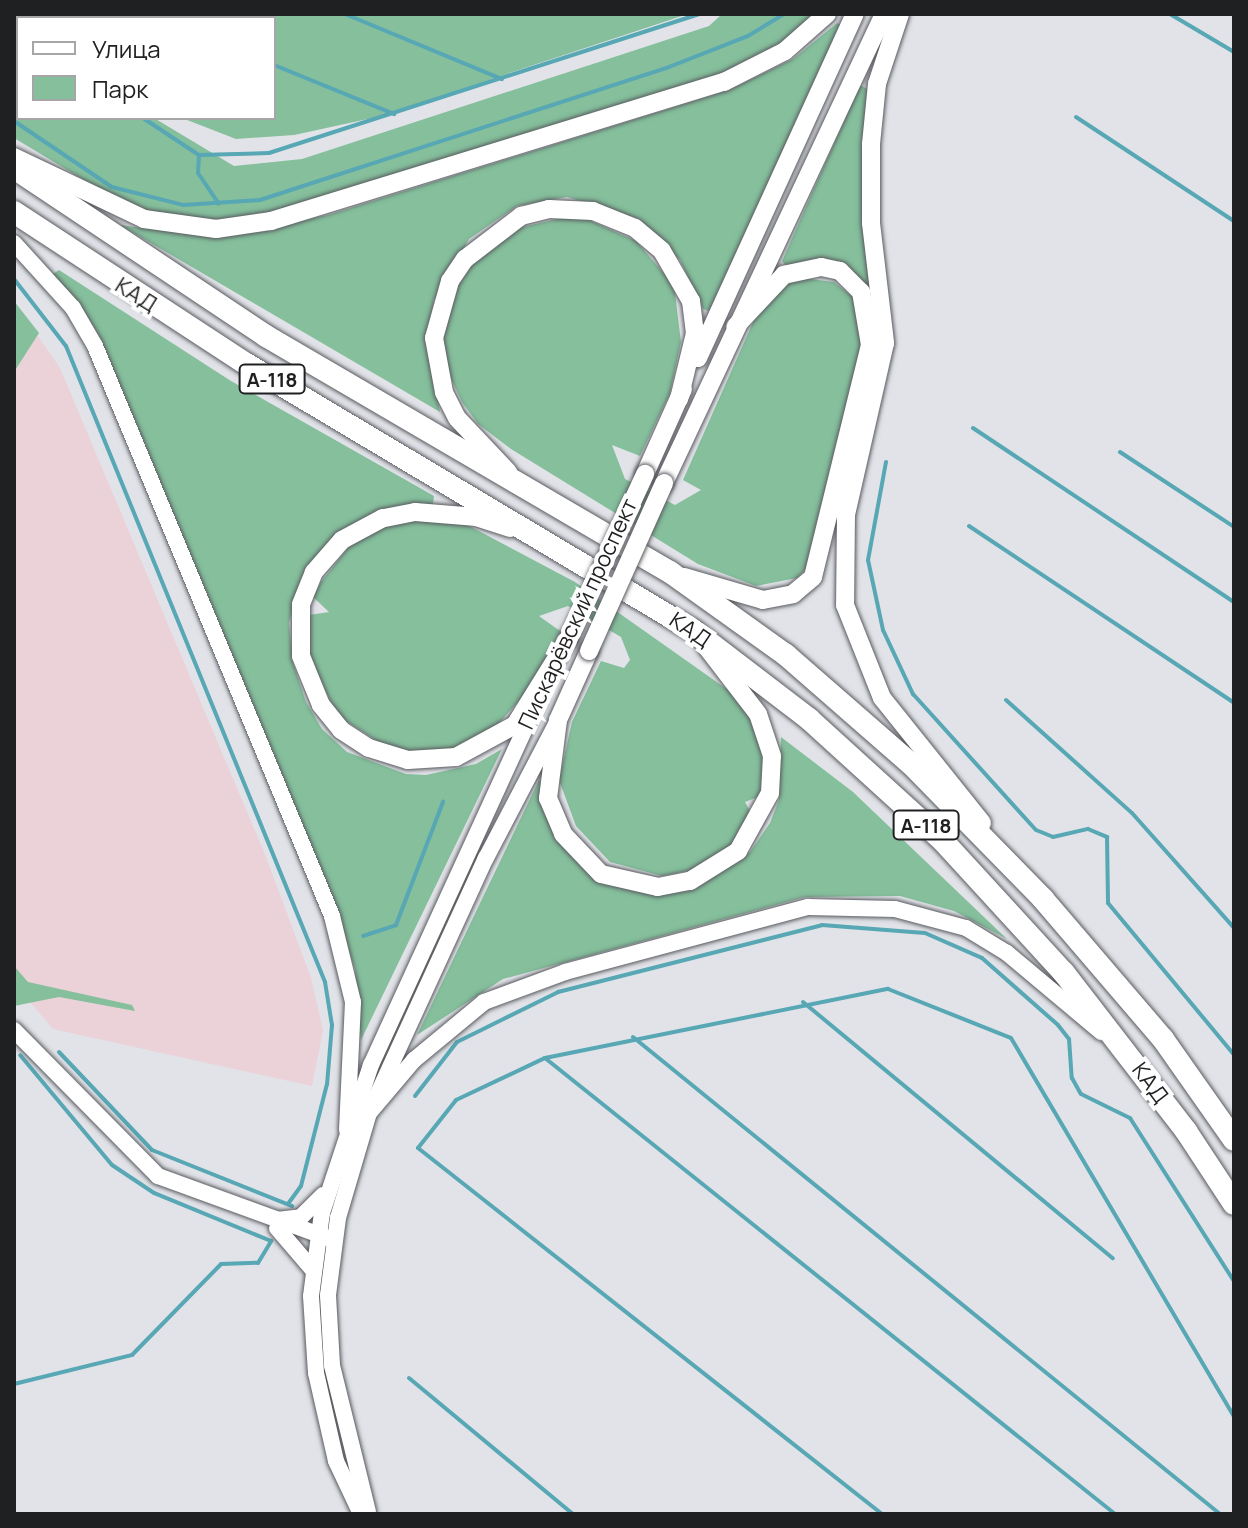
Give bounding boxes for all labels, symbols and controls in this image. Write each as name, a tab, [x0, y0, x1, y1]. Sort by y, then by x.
legend	[16, 16, 276, 120]
text: Улица	[92, 32, 161, 65]
text: Парк	[92, 72, 148, 105]
street label: КАД	[110, 272, 162, 318]
road number: А-118	[238, 363, 306, 395]
street label: Пискарёвский проспект	[513, 495, 643, 733]
street label: КАД	[664, 607, 716, 653]
road number: А-118	[892, 809, 960, 841]
street label: КАД	[1126, 1057, 1174, 1109]

